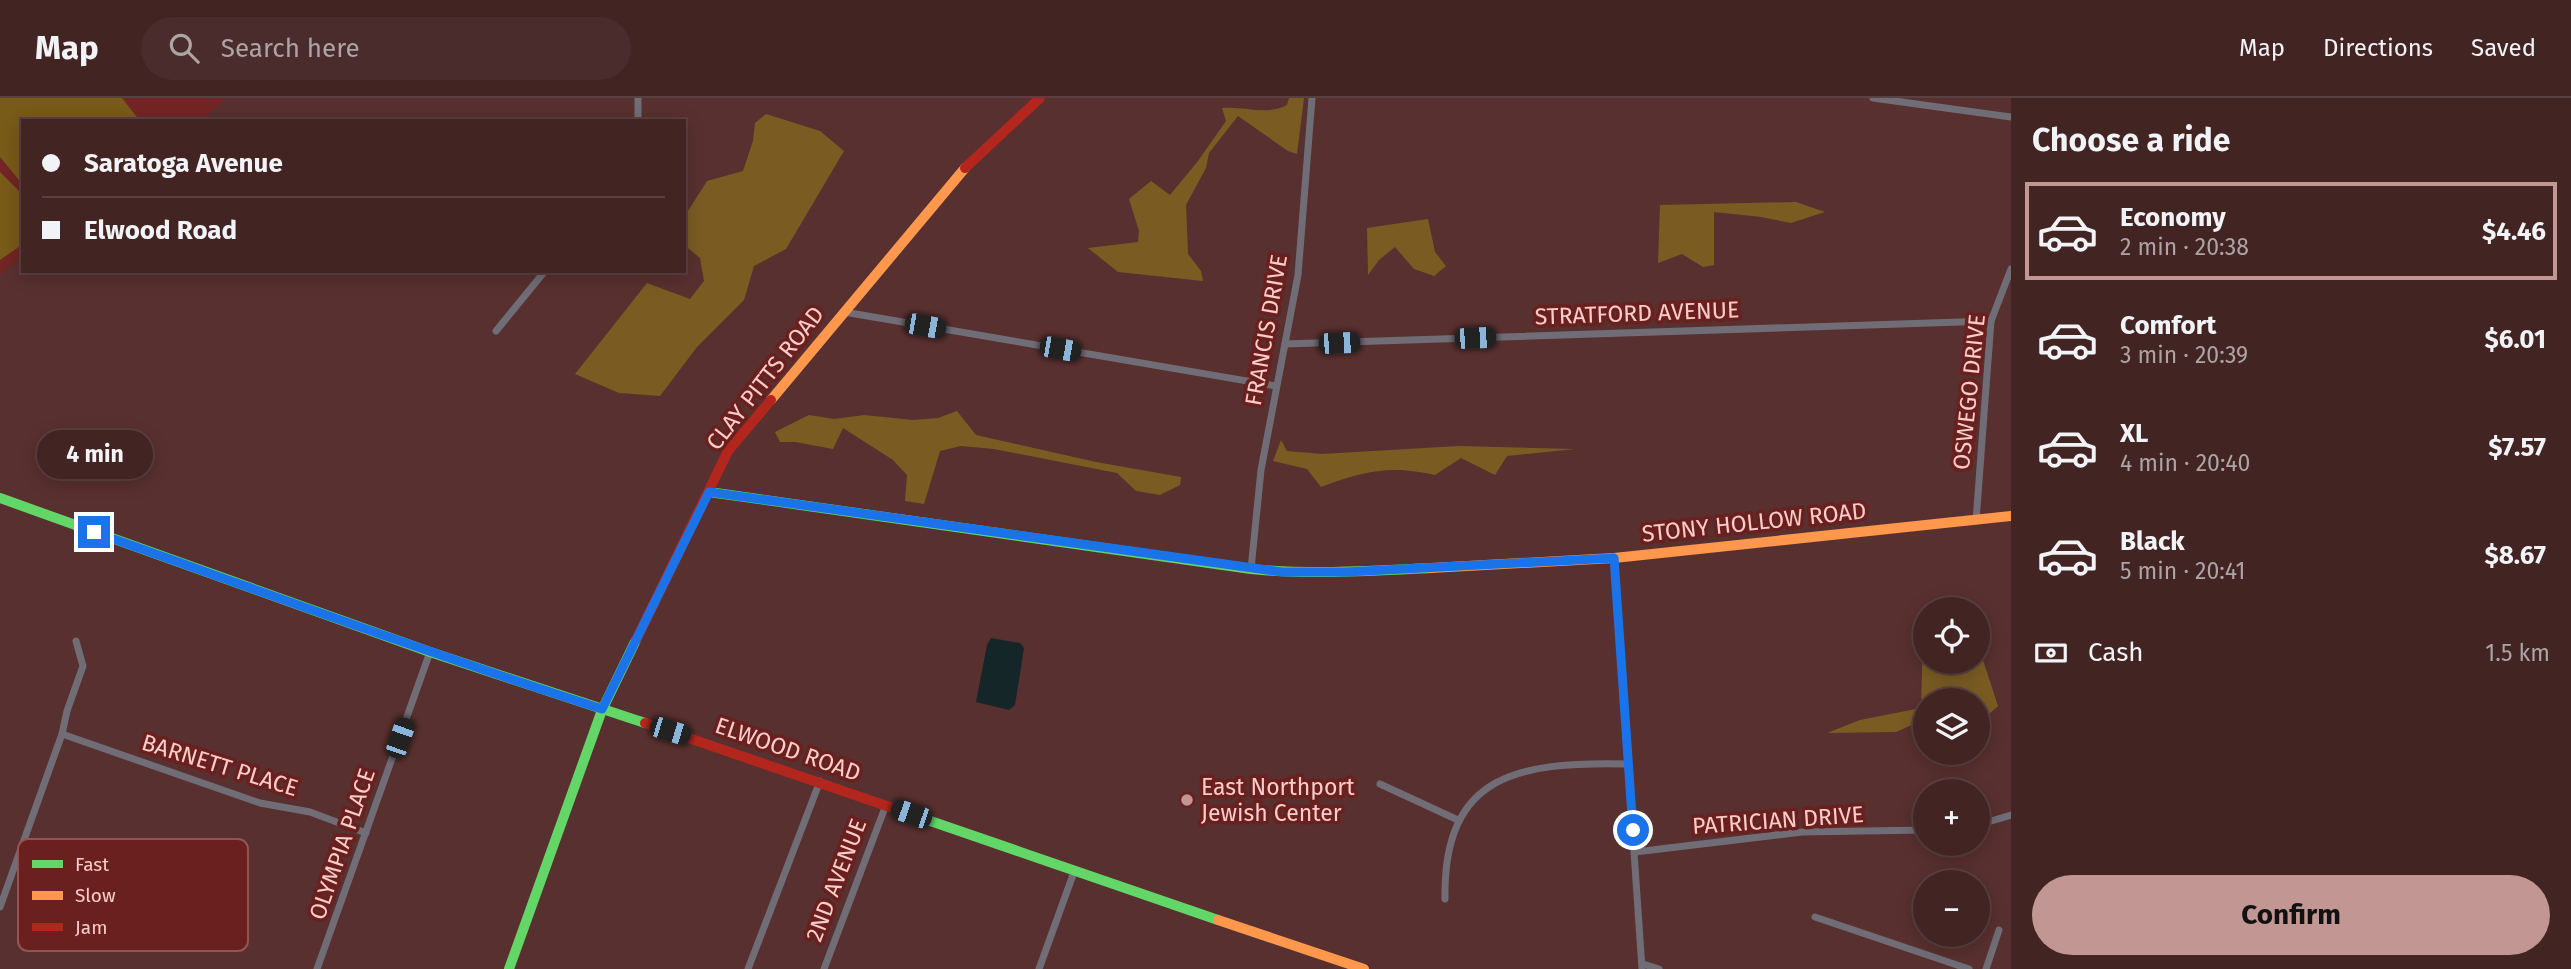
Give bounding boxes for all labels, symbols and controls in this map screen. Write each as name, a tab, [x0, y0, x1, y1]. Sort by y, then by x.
search box	[141, 17, 631, 80]
text: Map	[35, 28, 99, 68]
icon: search	[165, 29, 203, 67]
text: Search here	[221, 33, 360, 64]
text: Map	[2239, 34, 2285, 62]
text: Directions	[2323, 34, 2433, 62]
text: Saved	[2471, 34, 2536, 62]
text: Choose a ride	[2032, 121, 2230, 159]
text: Saratoga Avenue	[84, 148, 283, 179]
icon: car	[2036, 200, 2099, 263]
text: Economy	[2120, 202, 2226, 233]
text: Elwood Road	[84, 215, 237, 246]
text: $4.46	[2482, 216, 2546, 247]
text: 2 min · 20:38	[2120, 233, 2249, 261]
street label: FRANCIS DRIVE	[1239, 252, 1293, 408]
street label: STRATFORD AVENUE	[1534, 295, 1740, 331]
street label: CLAY PITTS ROAD	[700, 301, 830, 455]
icon: car	[2036, 308, 2099, 371]
text: Comfort	[2120, 310, 2216, 341]
car	[903, 312, 948, 340]
street label: OSWEGO DRIVE	[1947, 313, 1991, 471]
text: $6.01	[2484, 324, 2546, 355]
car	[1454, 327, 1497, 349]
car	[1318, 332, 1361, 354]
car	[1038, 335, 1083, 363]
text: 3 min · 20:39	[2120, 341, 2248, 369]
icon: car	[2036, 416, 2099, 479]
text: XL	[2120, 418, 2148, 449]
callout: 4 min	[36, 430, 152, 480]
text: $7.57	[2488, 432, 2546, 463]
text: 4 min	[66, 440, 124, 468]
text: 4 min · 20:40	[2120, 449, 2250, 477]
street label: STONY HOLLOW ROAD	[1640, 496, 1868, 548]
route end	[78, 516, 110, 548]
icon: car	[2036, 524, 2099, 587]
text: Black	[2120, 526, 2185, 557]
text: $8.67	[2484, 540, 2546, 571]
text: 5 min · 20:41	[2120, 557, 2246, 585]
map controls	[1913, 597, 1990, 947]
button: locate	[1913, 597, 1990, 674]
icon: cash	[2032, 634, 2070, 672]
text: Cash	[2088, 637, 2144, 668]
text: 1.5 km	[2485, 639, 2550, 667]
button: layers	[1913, 688, 1990, 765]
street label: ELWOOD ROAD	[712, 711, 864, 787]
car	[384, 715, 417, 761]
car	[647, 715, 694, 747]
street label: BARNETT PLACE	[139, 728, 301, 802]
street label: OLYMPIA PLACE	[303, 765, 381, 923]
place label: East Northport Jewish Center	[1201, 773, 1355, 827]
button: +	[1913, 779, 1990, 856]
marker: East Northport Jewish Center	[1179, 792, 1195, 808]
car	[888, 797, 935, 831]
street label: PATRICIAN DRIVE	[1691, 800, 1865, 840]
route start	[1617, 814, 1649, 846]
street label: 2ND AVENUE	[800, 815, 872, 945]
legend	[18, 839, 248, 951]
text: Fast	[75, 853, 109, 876]
button: −	[1913, 870, 1990, 947]
button: Confirm	[2032, 875, 2550, 955]
text: Slow	[75, 884, 116, 907]
text: Jam	[75, 916, 107, 939]

